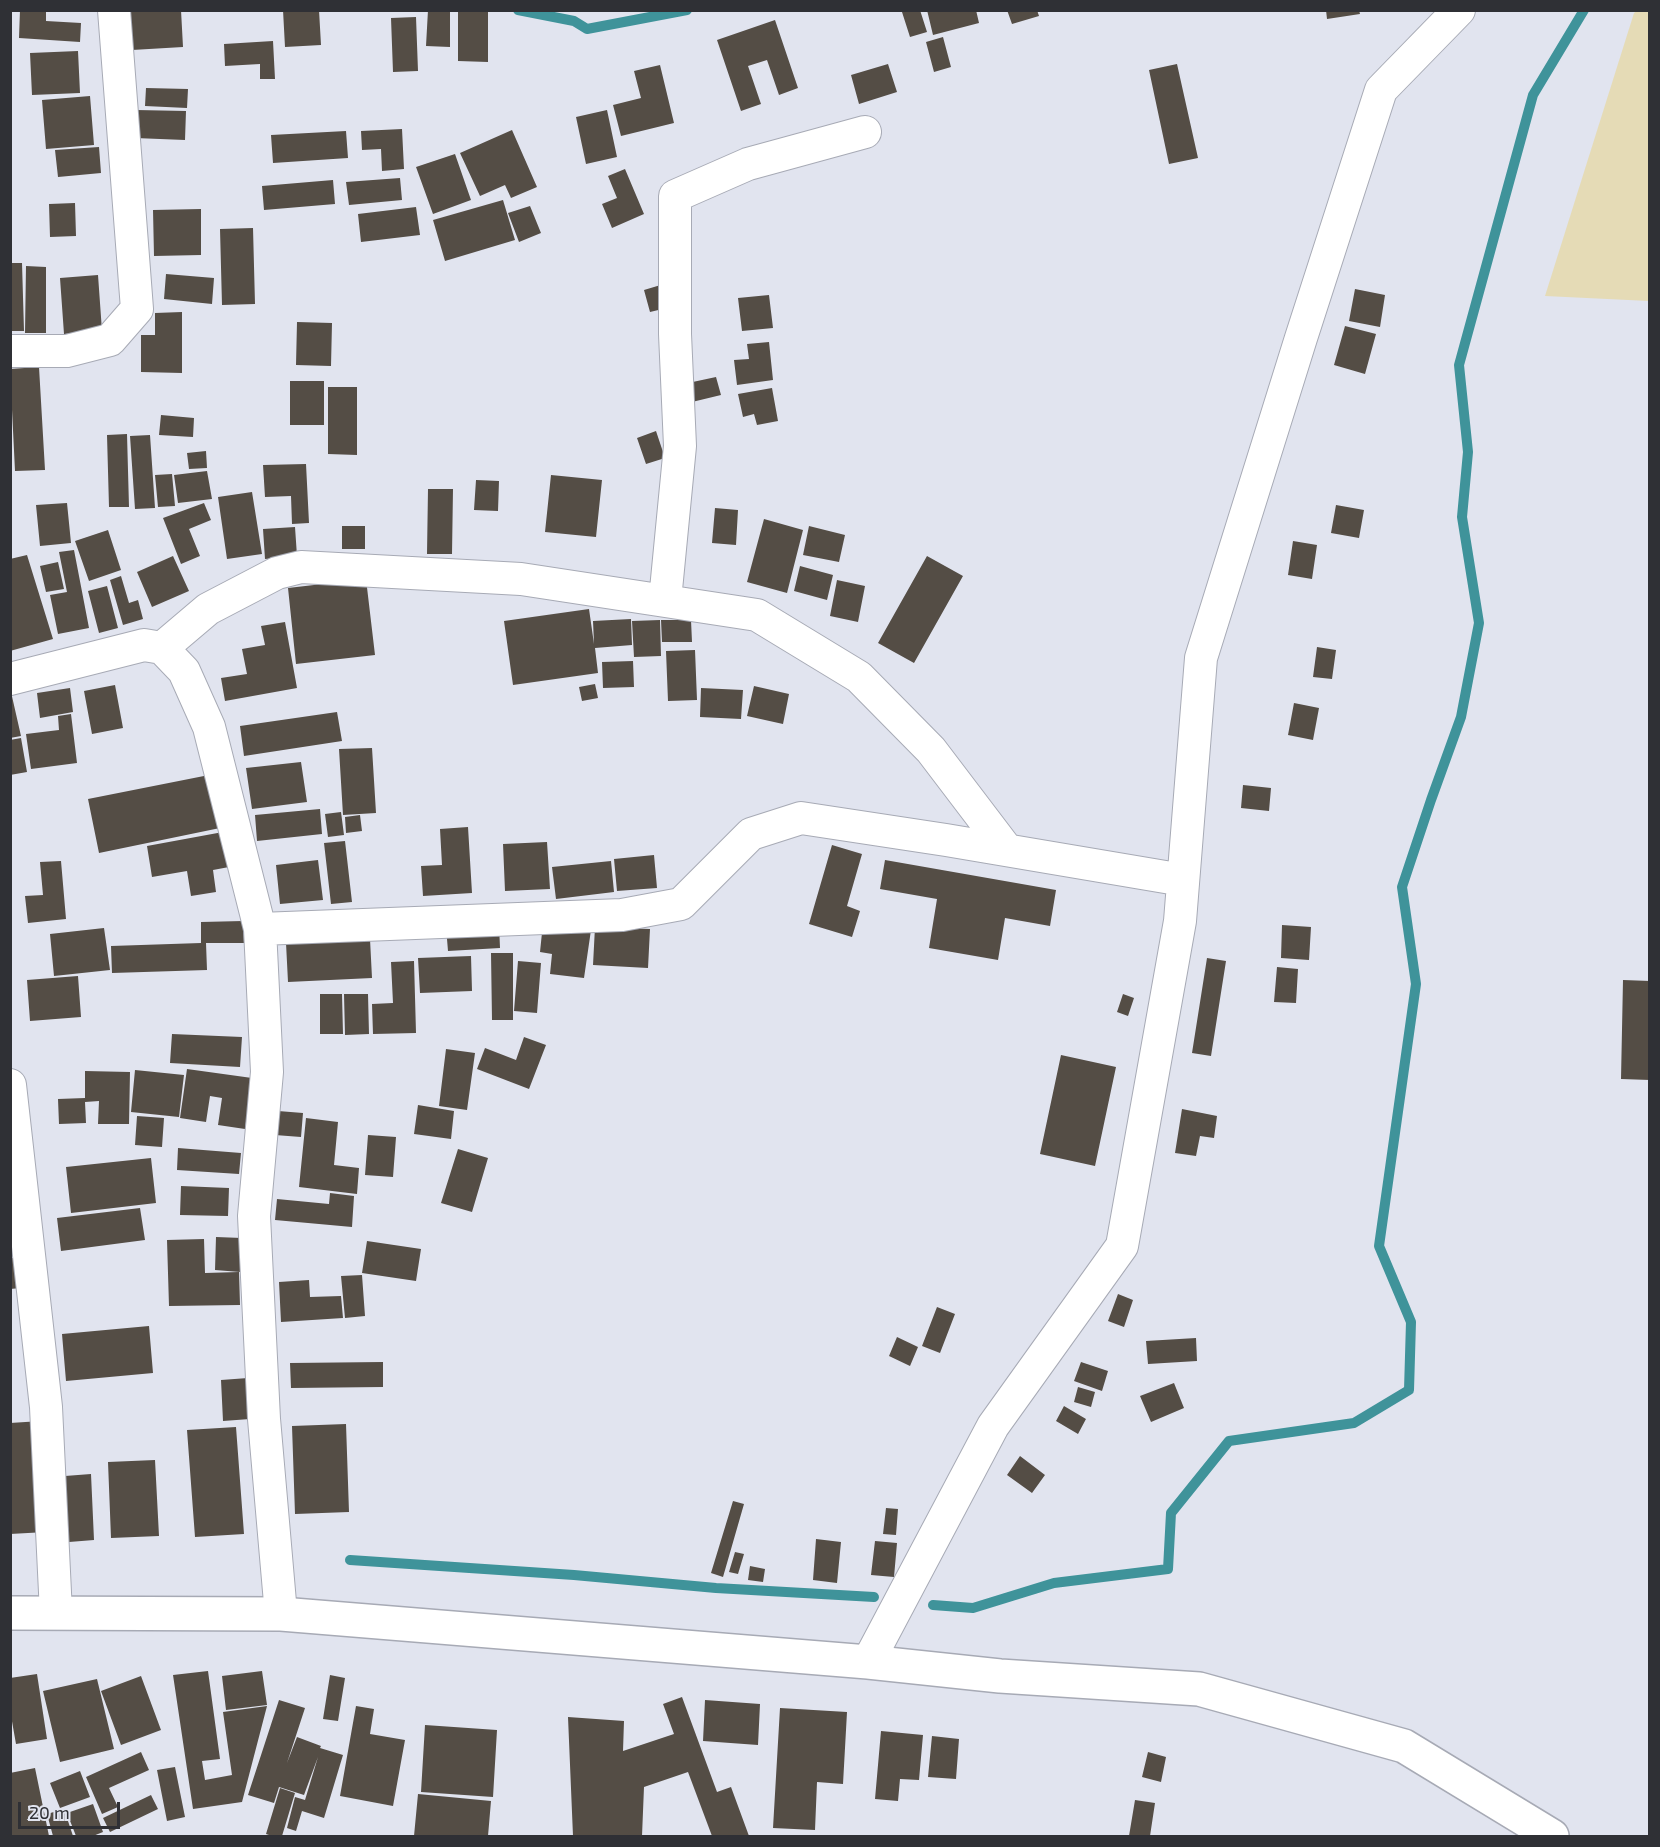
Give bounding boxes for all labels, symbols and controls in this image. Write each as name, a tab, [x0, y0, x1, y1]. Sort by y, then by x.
scale bar	[21, 1790, 123, 1828]
text: 20 m	[29, 1801, 70, 1823]

